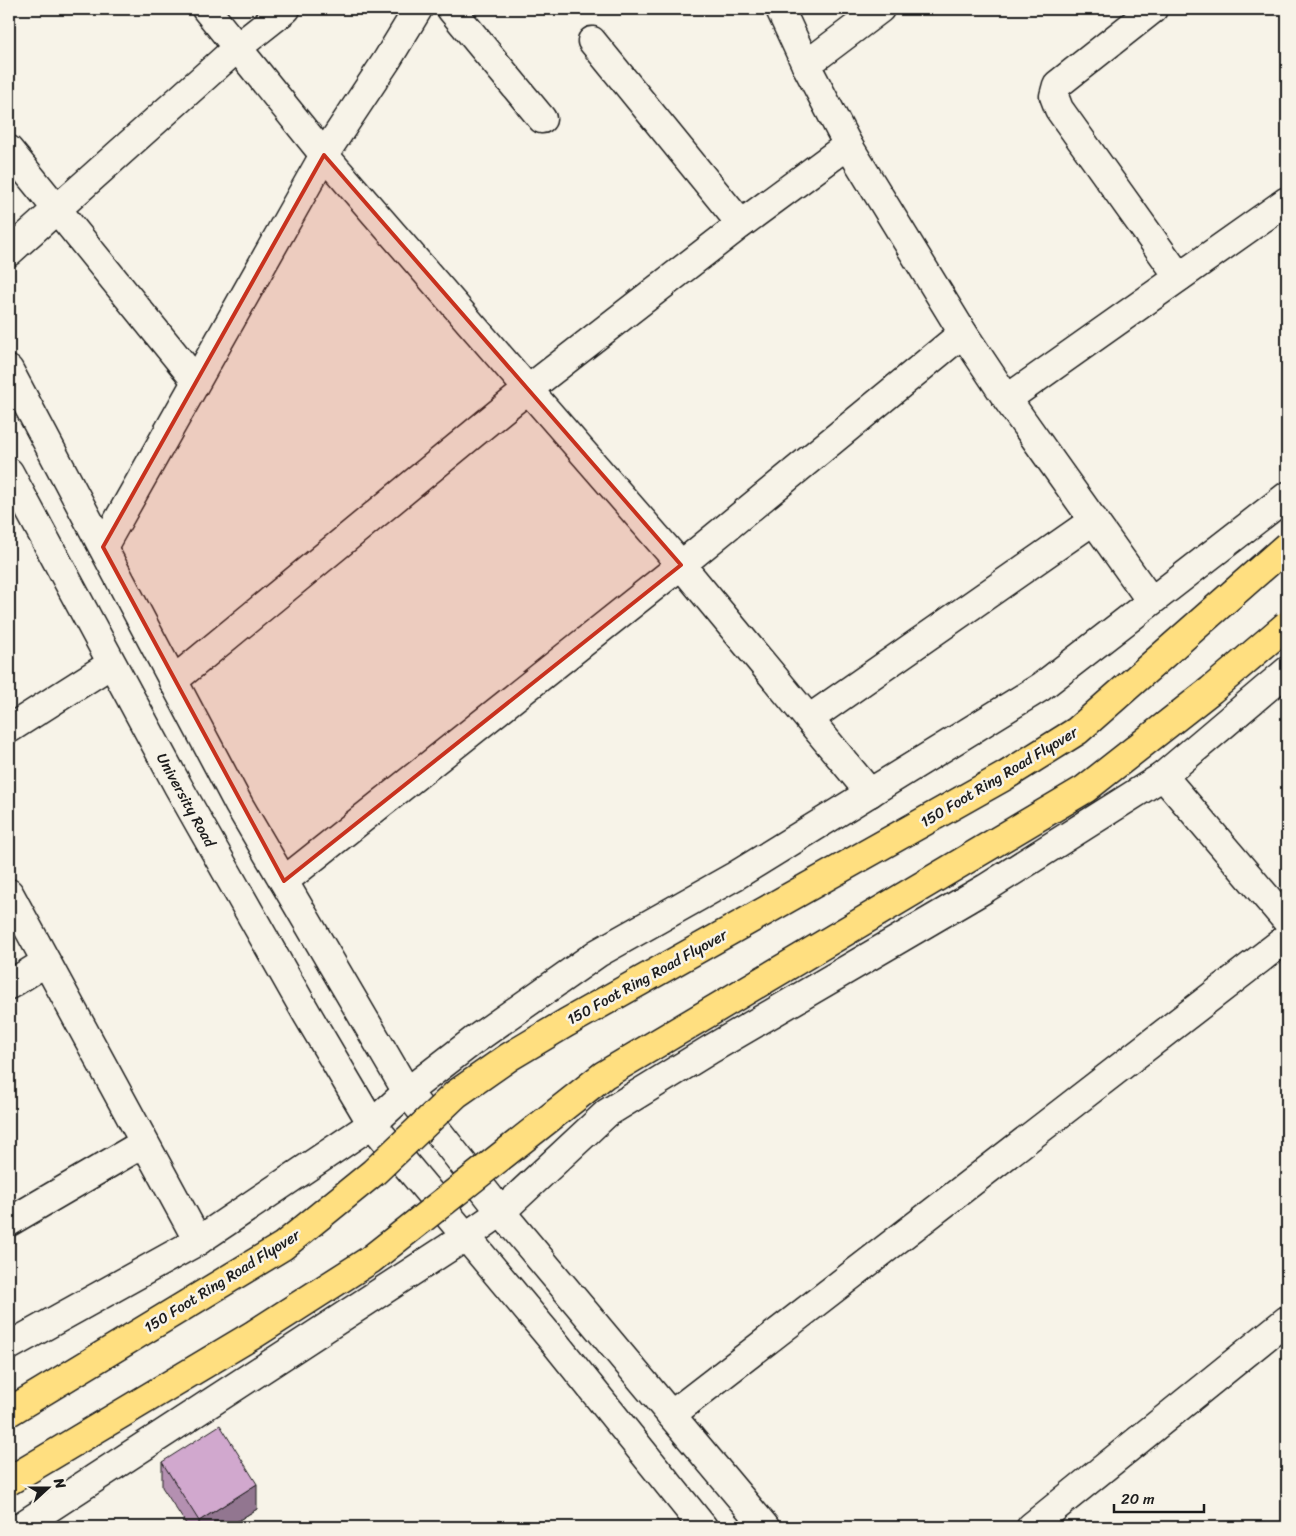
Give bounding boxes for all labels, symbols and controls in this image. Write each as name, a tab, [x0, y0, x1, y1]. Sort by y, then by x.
street label: 150 Foot Ring Road Flyover	[915, 719, 1084, 834]
street label: University Road	[149, 748, 223, 853]
street label: 150 Foot Ring Road Flyover	[562, 922, 733, 1032]
street label: 150 Foot Ring Road Flyover	[139, 1222, 306, 1340]
north arrow	[22, 1464, 72, 1514]
text: N	[46, 1474, 73, 1493]
scale bar	[1114, 1481, 1204, 1513]
text: 20 m	[1121, 1486, 1155, 1512]

